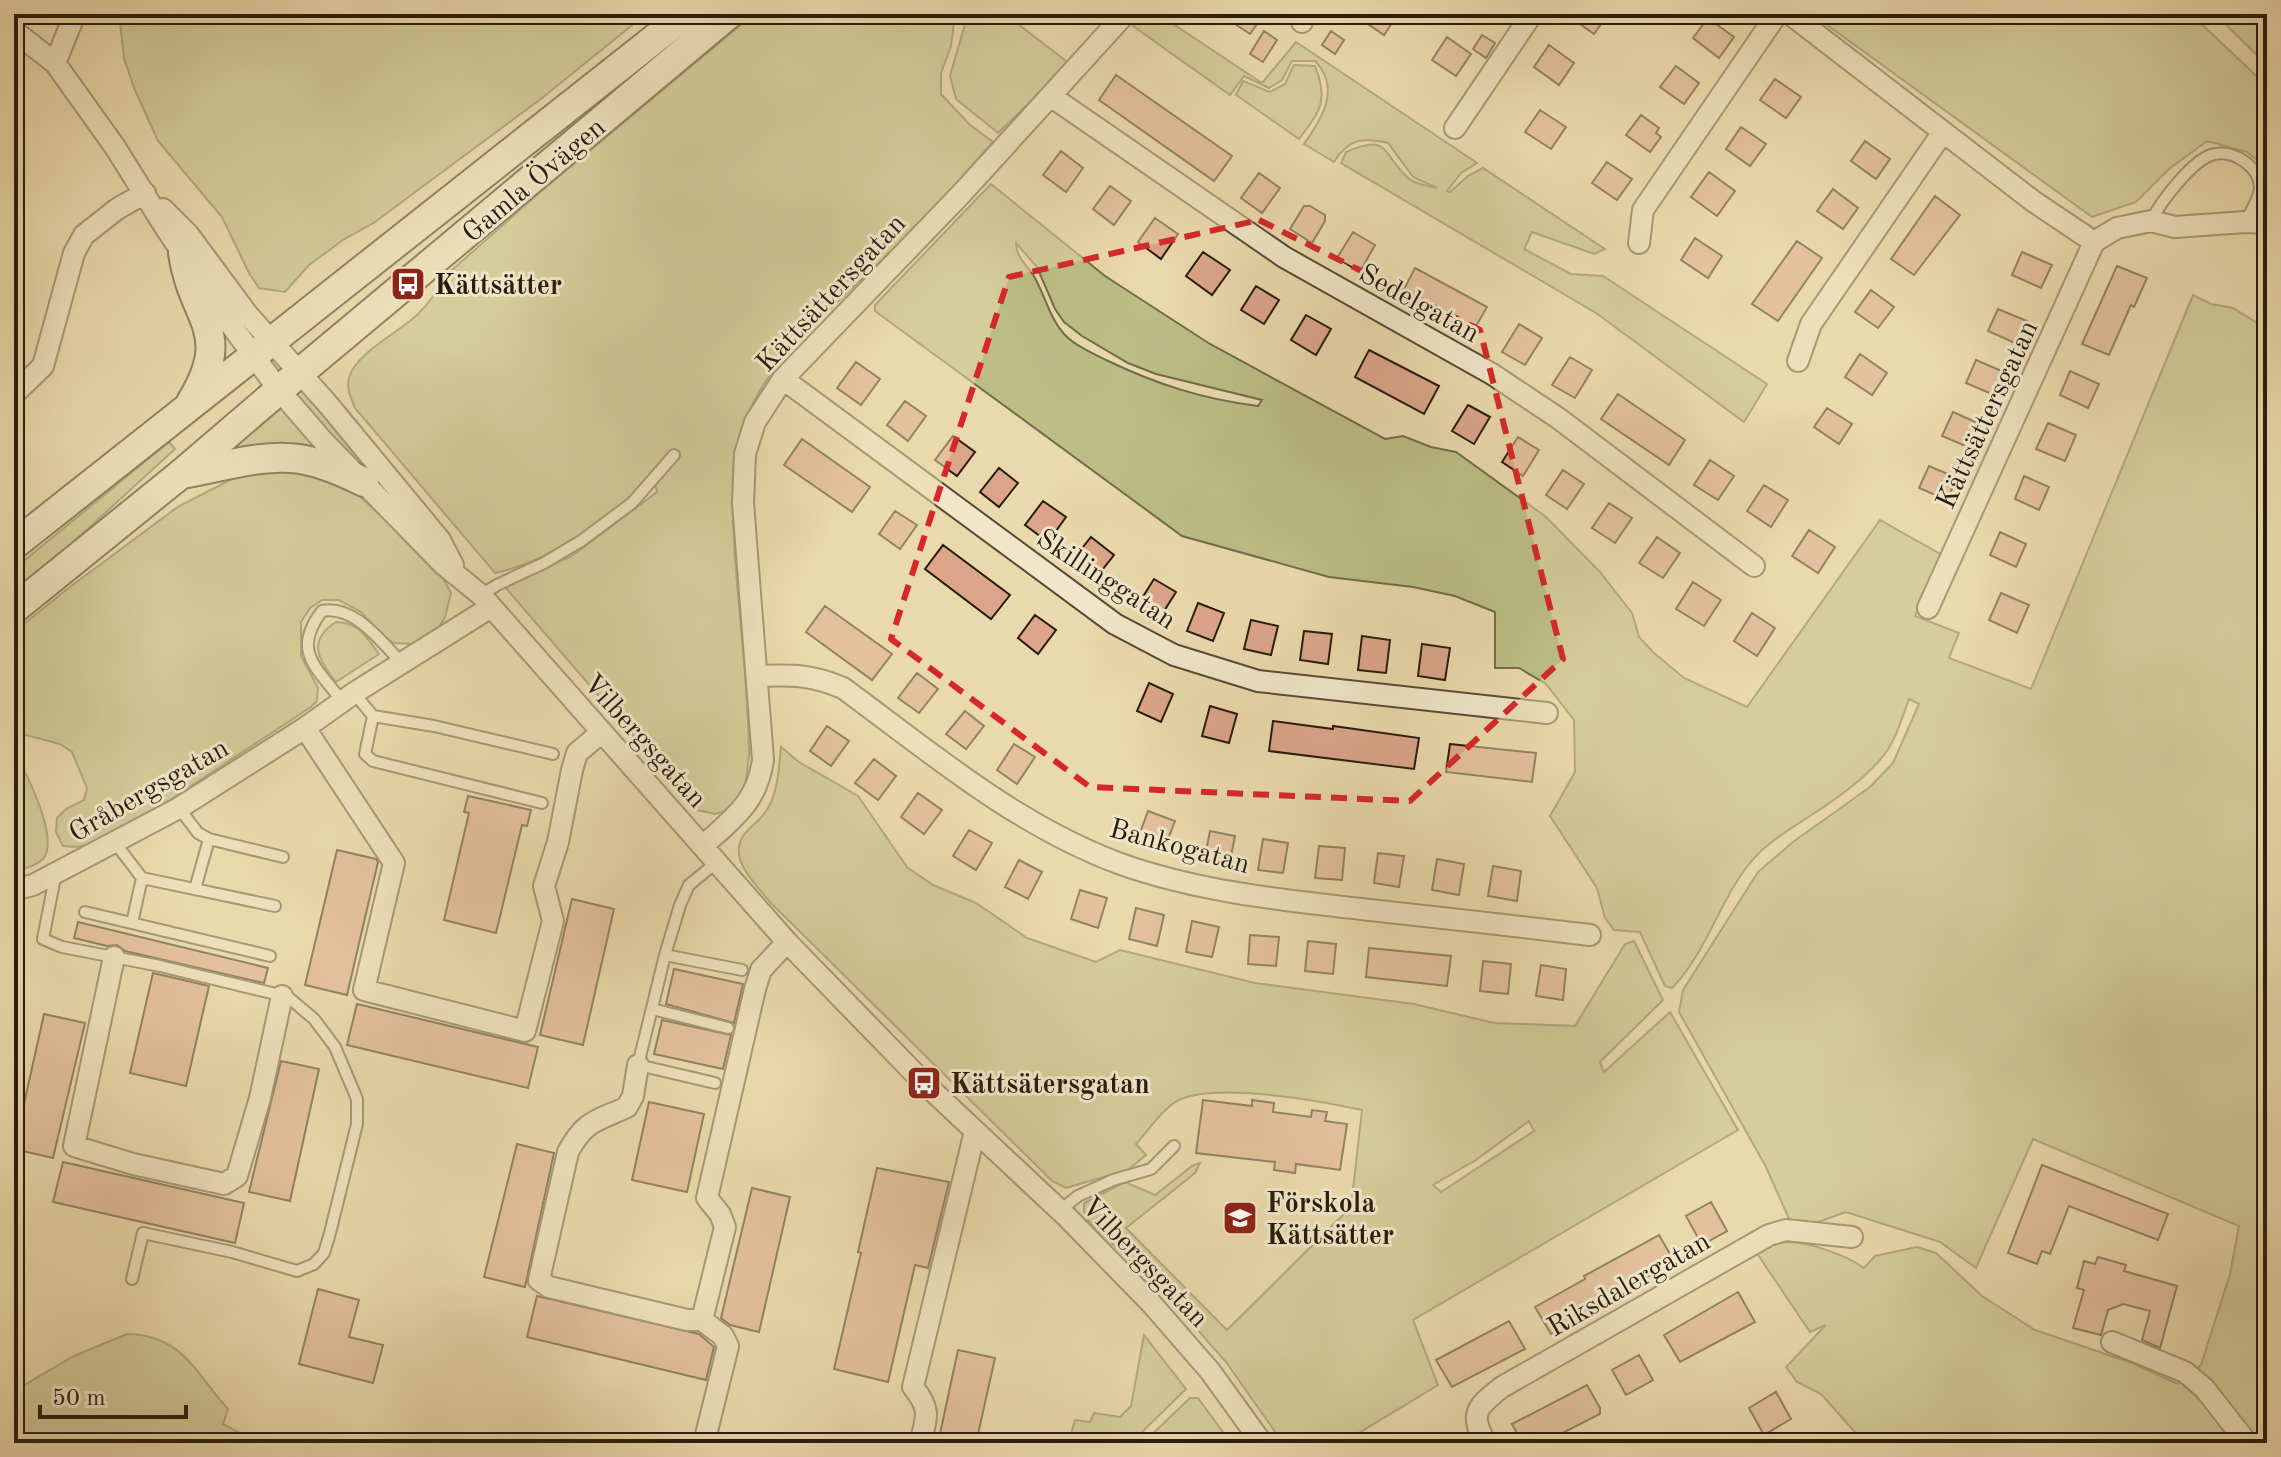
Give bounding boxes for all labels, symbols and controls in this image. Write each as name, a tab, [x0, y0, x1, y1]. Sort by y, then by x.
street label: Gamla Övägen	[456, 111, 612, 249]
street label: Kättsättersgatan	[752, 210, 912, 378]
street label: Sedelgatan	[1354, 260, 1484, 349]
bus stop icon: Kättsätter	[389, 265, 427, 303]
place label: Kättsätter	[434, 273, 562, 301]
street label: Kättsättersgatan	[1933, 317, 2045, 514]
street label: Skillinggatan	[1031, 525, 1180, 636]
street label: Vilbergsgatan	[577, 670, 711, 814]
street label: Gråbergsgatan	[65, 735, 234, 849]
street label: Bankogatan	[1106, 816, 1253, 880]
bus stop icon: Kättsätersgatan	[905, 1064, 943, 1102]
place label: Kättsätersgatan	[950, 1072, 1150, 1100]
place label: Förskola Kättsätter	[1266, 1191, 1394, 1251]
street label: Vilbergsgatan	[1075, 1193, 1213, 1334]
school or university icon: Förskola Kättsätter	[1221, 1199, 1259, 1237]
street label: Riksdalergatan	[1544, 1228, 1715, 1343]
scale bar	[40, 1369, 186, 1419]
text: 50 m	[52, 1387, 106, 1411]

